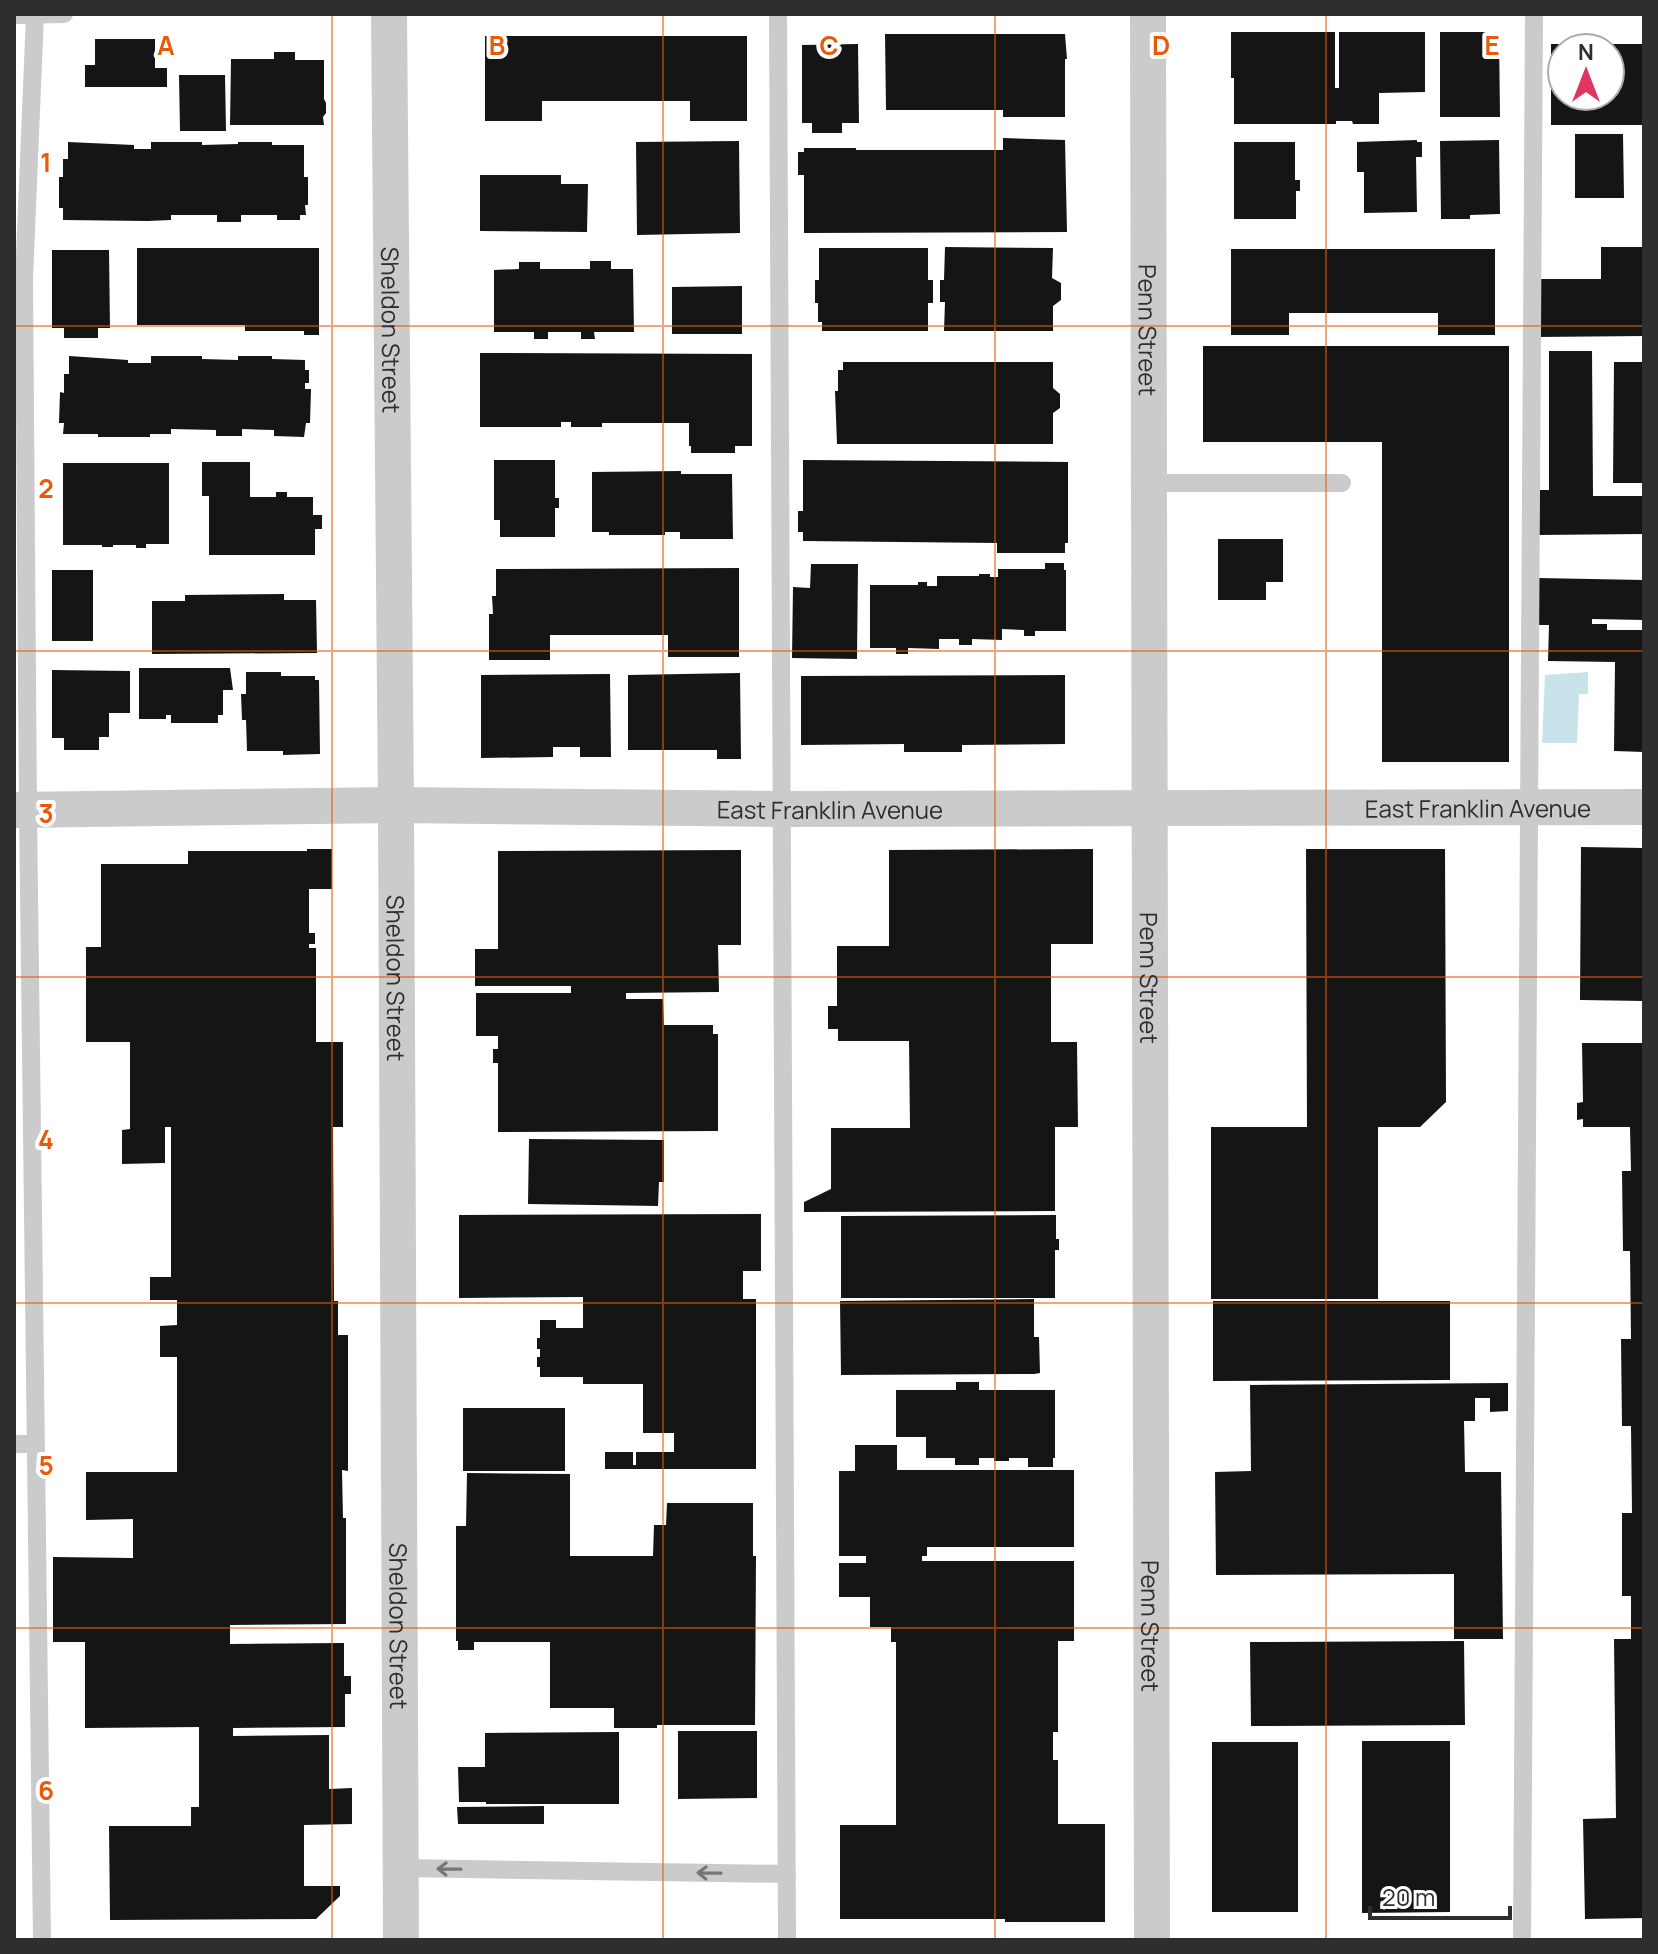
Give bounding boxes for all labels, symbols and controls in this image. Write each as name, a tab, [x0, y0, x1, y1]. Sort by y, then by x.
text: A	[157, 27, 175, 63]
text: B	[489, 27, 505, 63]
text: C	[819, 27, 839, 63]
text: D	[1152, 27, 1170, 63]
text: E	[1484, 27, 1500, 63]
north arrow	[1546, 32, 1626, 112]
text: N	[1578, 37, 1594, 67]
text: 1	[40, 144, 52, 180]
street label: Sheldon Street	[375, 246, 409, 414]
street label: Penn Street	[1132, 264, 1165, 396]
text: 2	[38, 470, 54, 506]
street label: East Franklin Avenue	[1365, 791, 1591, 824]
street label: East Franklin Avenue	[717, 792, 943, 826]
text: 3	[38, 795, 54, 831]
street label: Sheldon Street	[380, 895, 414, 1061]
street label: Penn Street	[1133, 912, 1167, 1044]
text: 4	[38, 1121, 54, 1157]
text: 5	[38, 1447, 54, 1483]
street label: Sheldon Street	[383, 1543, 416, 1709]
street label: Penn Street	[1135, 1560, 1168, 1692]
text: 6	[38, 1772, 54, 1808]
one-way arrow	[436, 1861, 463, 1876]
one-way arrow	[696, 1865, 723, 1881]
scale bar	[1370, 1870, 1510, 1920]
text: 20 m	[1382, 1880, 1435, 1913]

